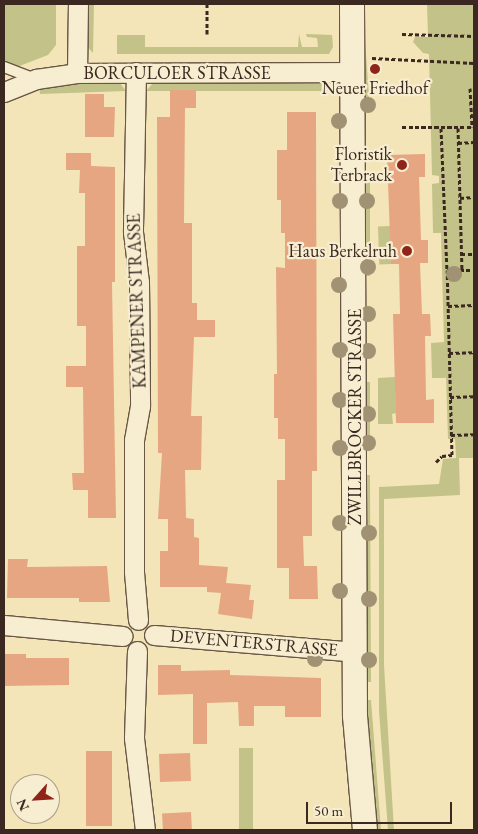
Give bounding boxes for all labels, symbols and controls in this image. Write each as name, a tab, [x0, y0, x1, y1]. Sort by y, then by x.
street label: BORCULOER STRASSE	[83, 62, 271, 84]
marker: Neuer Friedhof	[369, 63, 381, 75]
place label: Neuer Friedhof	[322, 77, 428, 99]
place label: Floristik Terbrack	[331, 144, 392, 186]
marker: Floristik Terbrack	[396, 159, 408, 171]
street label: KAMPENER STRASSE	[123, 213, 151, 389]
place label: Haus Berkelruh	[288, 240, 397, 262]
marker: Haus Berkelruh	[401, 245, 413, 257]
street label: ZWILLBROCKER STRASSE	[344, 309, 366, 525]
street label: DEVENTERSTRASSE	[169, 625, 339, 661]
north arrow	[10, 774, 60, 824]
scale bar	[308, 792, 454, 824]
text: N	[12, 796, 33, 814]
text: 50 m	[314, 801, 343, 820]

